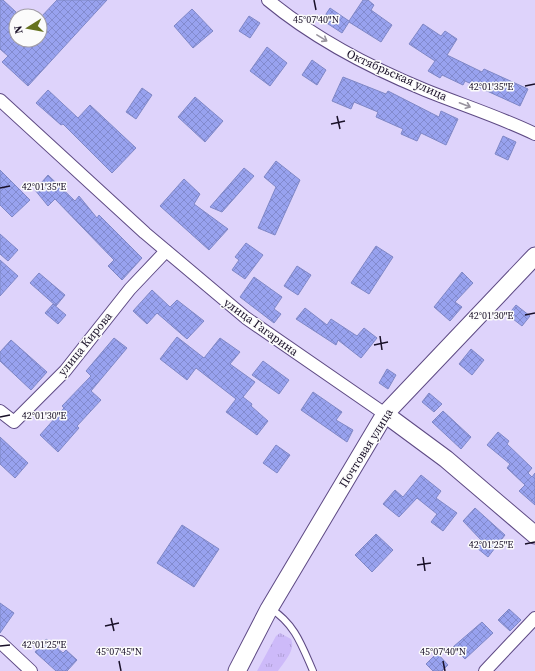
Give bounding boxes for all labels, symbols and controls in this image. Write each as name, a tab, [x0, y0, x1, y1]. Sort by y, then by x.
north arrow	[8, 8, 48, 48]
text: 45°07'40"N	[293, 13, 339, 26]
text: N	[11, 24, 27, 35]
one-way arrow	[316, 35, 328, 43]
street label: Октябрьская улица	[344, 46, 451, 105]
text: 42°01'35"E	[469, 80, 513, 93]
one-way arrow	[459, 102, 471, 110]
text: 42°01'35"E	[22, 180, 66, 193]
street label: улица Гагарина	[220, 295, 302, 360]
street label: улица Кирова	[54, 308, 116, 379]
text: 42°01'30"E	[469, 309, 513, 322]
street label: Почтовая улица	[335, 405, 397, 491]
text: 42°01'30"E	[22, 409, 66, 422]
text: 42°01'25"E	[469, 538, 513, 551]
text: 42°01'25"E	[22, 638, 66, 651]
text: 45°07'45"N	[96, 645, 142, 658]
text: 45°07'40"N	[420, 645, 466, 658]

